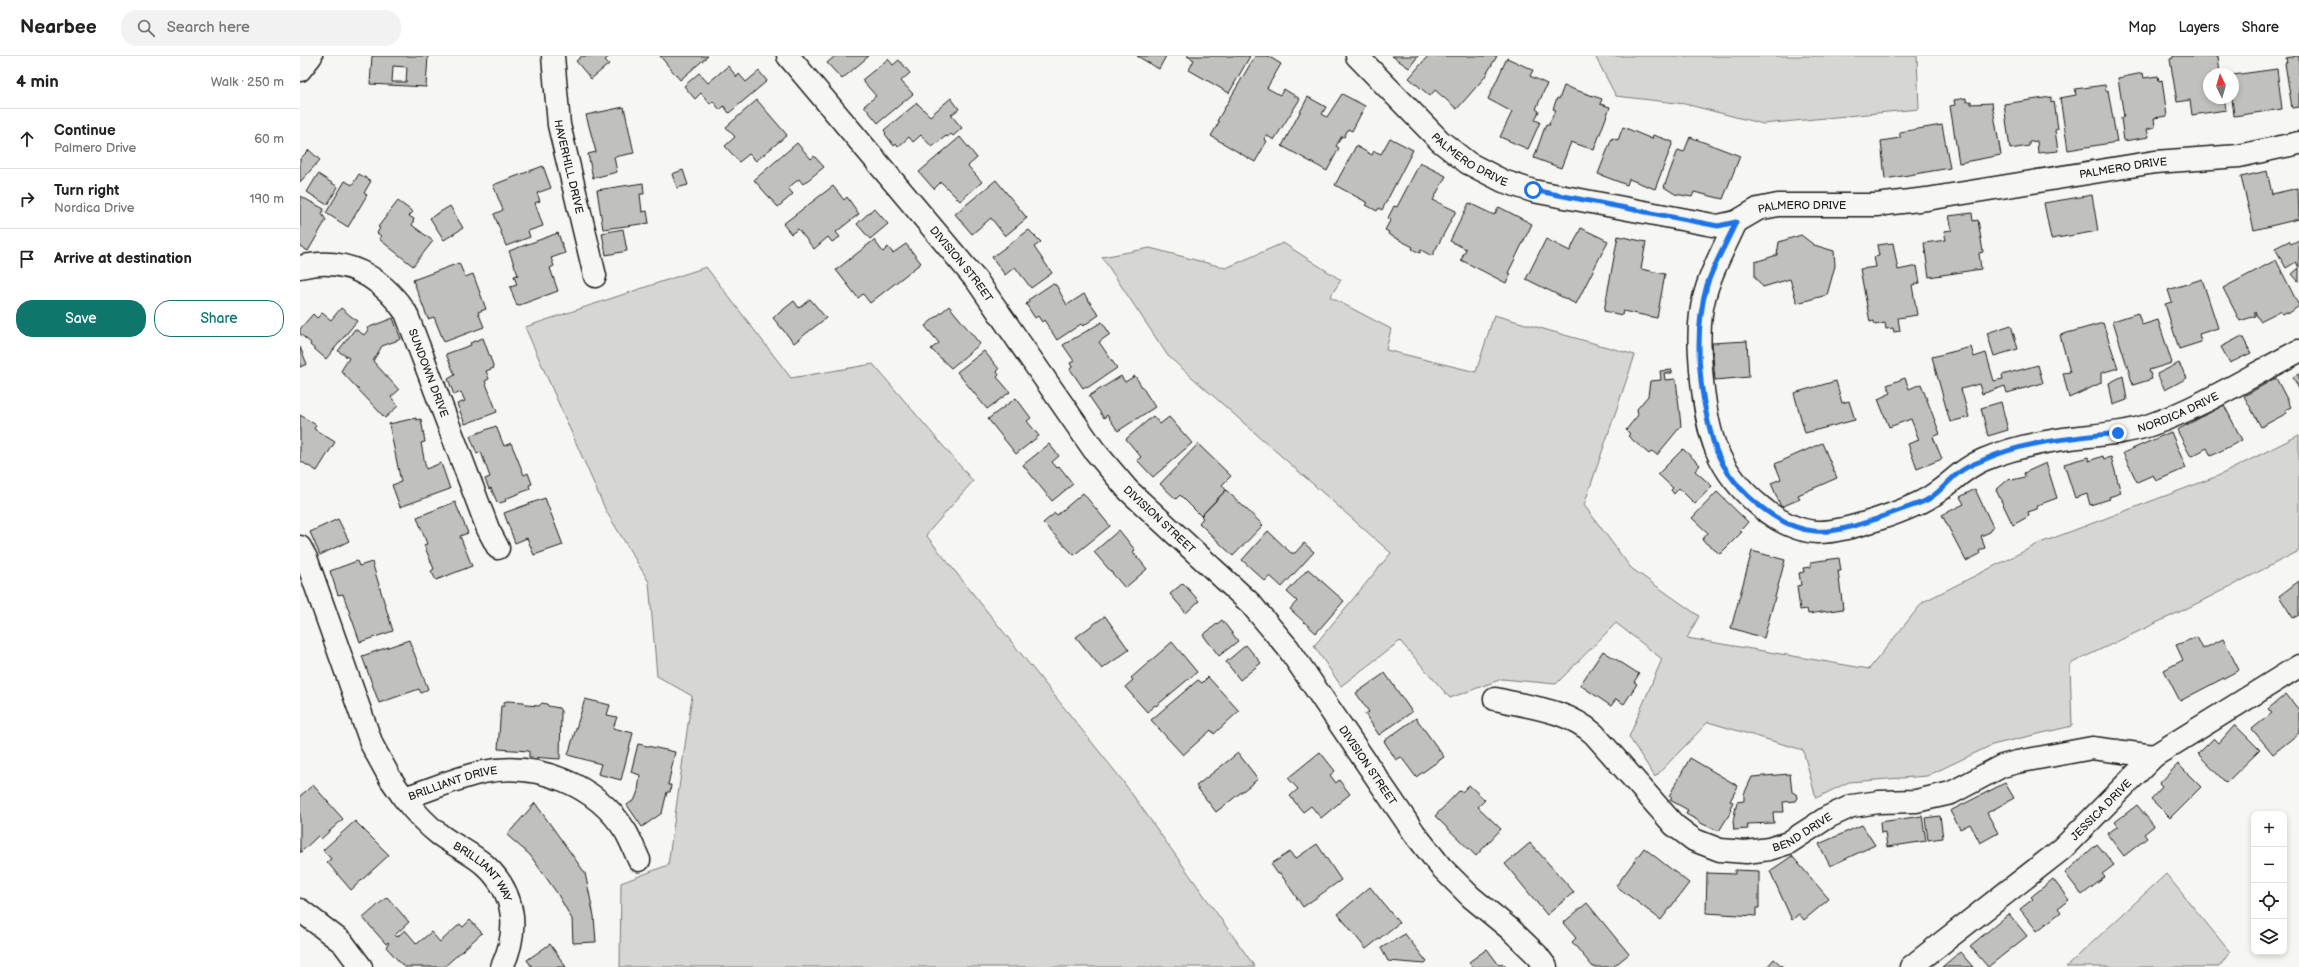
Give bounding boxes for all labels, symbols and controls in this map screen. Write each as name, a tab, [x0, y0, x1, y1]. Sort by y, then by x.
search box	[121, 10, 401, 46]
text: Nearbee	[20, 16, 97, 39]
icon: search	[135, 17, 157, 39]
text: Search here	[167, 18, 250, 37]
text: Map	[2128, 19, 2156, 36]
text: Layers	[2178, 19, 2220, 36]
text: Share	[2242, 19, 2279, 36]
north arrow	[2203, 68, 2239, 104]
text: 4 min	[16, 72, 59, 92]
text: Walk · 250 m	[211, 74, 284, 90]
street label: HAVERHILL DRIVE	[552, 119, 586, 215]
text: Continue	[54, 121, 116, 140]
icon: ahead	[16, 128, 38, 150]
street label: PALMERO DRIVE	[1429, 130, 1509, 189]
text: 60 m	[254, 131, 284, 147]
text: Palmero Drive	[54, 140, 136, 156]
street label: PALMERO DRIVE	[2078, 155, 2167, 181]
text: Turn right	[54, 181, 119, 200]
route start	[1524, 181, 1542, 199]
icon: right	[16, 188, 38, 210]
text: 190 m	[250, 191, 284, 207]
street label: PALMERO DRIVE	[1757, 199, 1846, 215]
text: Nordica Drive	[54, 200, 134, 216]
street label: DIVISION STREET	[927, 224, 996, 305]
icon: arrive	[16, 248, 38, 270]
text: Arrive at destination	[54, 249, 192, 268]
button: Save	[16, 300, 146, 337]
button: Share	[154, 300, 284, 337]
street label: SUNDOWN DRIVE	[406, 327, 451, 419]
street label: NORDICA DRIVE	[2136, 389, 2221, 435]
route end	[2109, 424, 2127, 442]
street label: DIVISION STREET	[1121, 483, 1199, 556]
street label: DIVISION STREET	[1336, 723, 1400, 808]
street label: BRILLIANT DRIVE	[406, 763, 498, 803]
street label: JESSICA DRIVE	[2068, 776, 2134, 843]
street label: BEND DRIVE	[1771, 810, 1834, 854]
map controls	[2251, 811, 2287, 955]
button: +	[2251, 811, 2287, 847]
street label: BRILLIANT WAY	[451, 839, 515, 904]
button: −	[2251, 847, 2287, 883]
button: locate	[2251, 883, 2287, 919]
button: layers	[2251, 919, 2287, 955]

